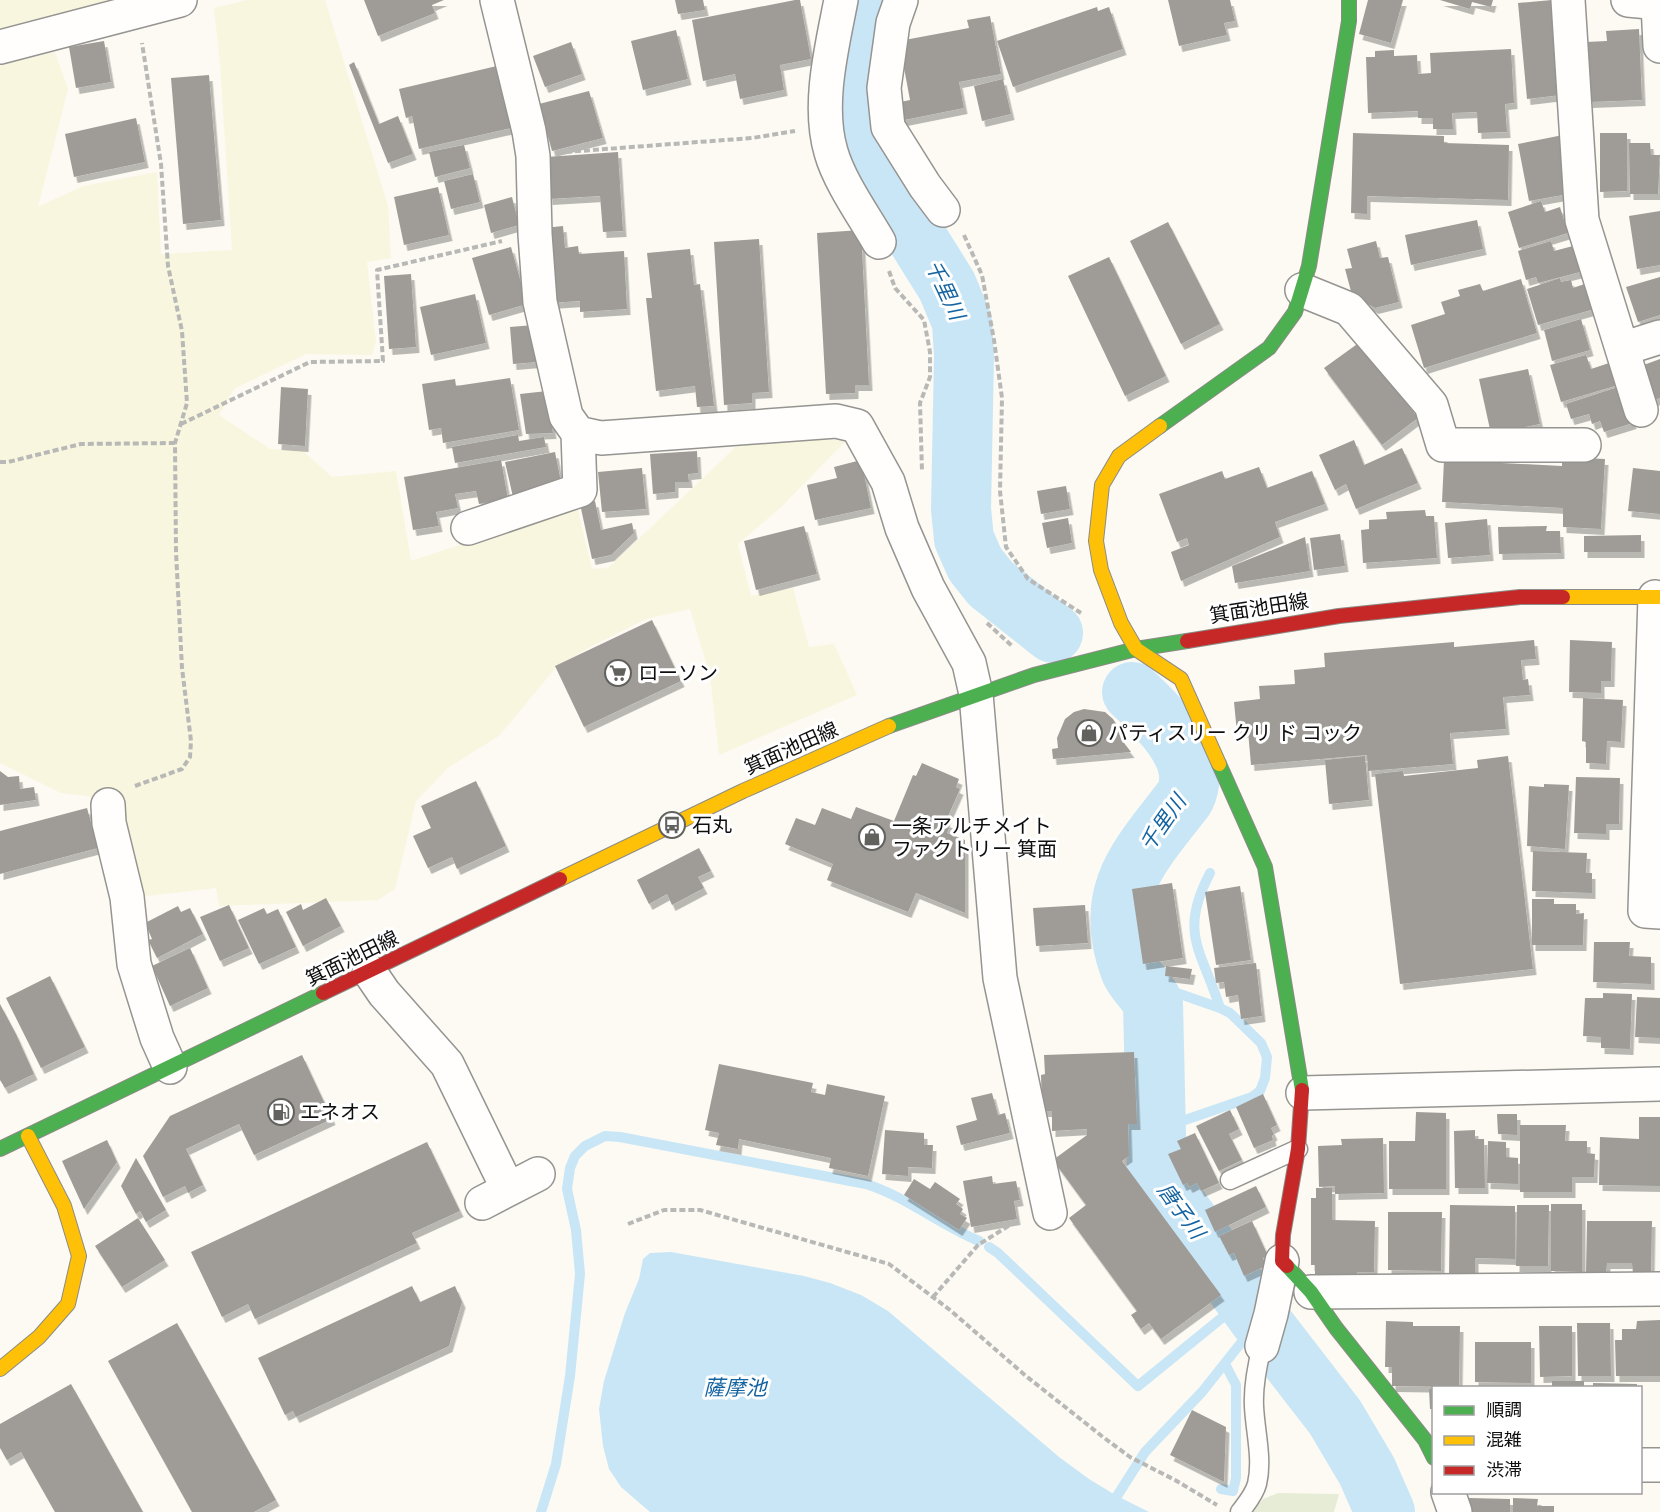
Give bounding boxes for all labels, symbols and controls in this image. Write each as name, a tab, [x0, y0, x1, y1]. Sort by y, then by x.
water label: 千里川	[921, 256, 970, 325]
street label: 箕面池田線	[1208, 588, 1310, 628]
supermarket icon: ローソン	[603, 658, 633, 688]
place label: ローソン	[638, 661, 718, 685]
street label: 箕面池田線	[740, 717, 842, 779]
shop icon: パティスリー クリ ド コック	[1074, 718, 1104, 748]
place label: パティスリー クリ ド コック	[1108, 721, 1362, 745]
water label: 千里川	[1135, 789, 1192, 856]
bus stop icon: 石丸	[657, 810, 687, 840]
place label: 石丸	[692, 813, 732, 837]
place label: 一条アルチメイト ファクトリー 箕面	[892, 814, 1057, 861]
shop icon: 一条アルチメイト ファクトリー 箕面	[857, 822, 887, 852]
street label: 箕面池田線	[302, 925, 402, 991]
fuel station icon: エネオス	[266, 1097, 296, 1127]
place label: エネオス	[300, 1100, 380, 1124]
water label: 唐子川	[1153, 1178, 1210, 1245]
water label: 薩摩池	[704, 1376, 768, 1400]
legend	[1432, 1386, 1642, 1494]
text: 順調	[1486, 1399, 1522, 1420]
text: 混雑	[1486, 1429, 1522, 1450]
text: 渋滞	[1486, 1459, 1522, 1480]

